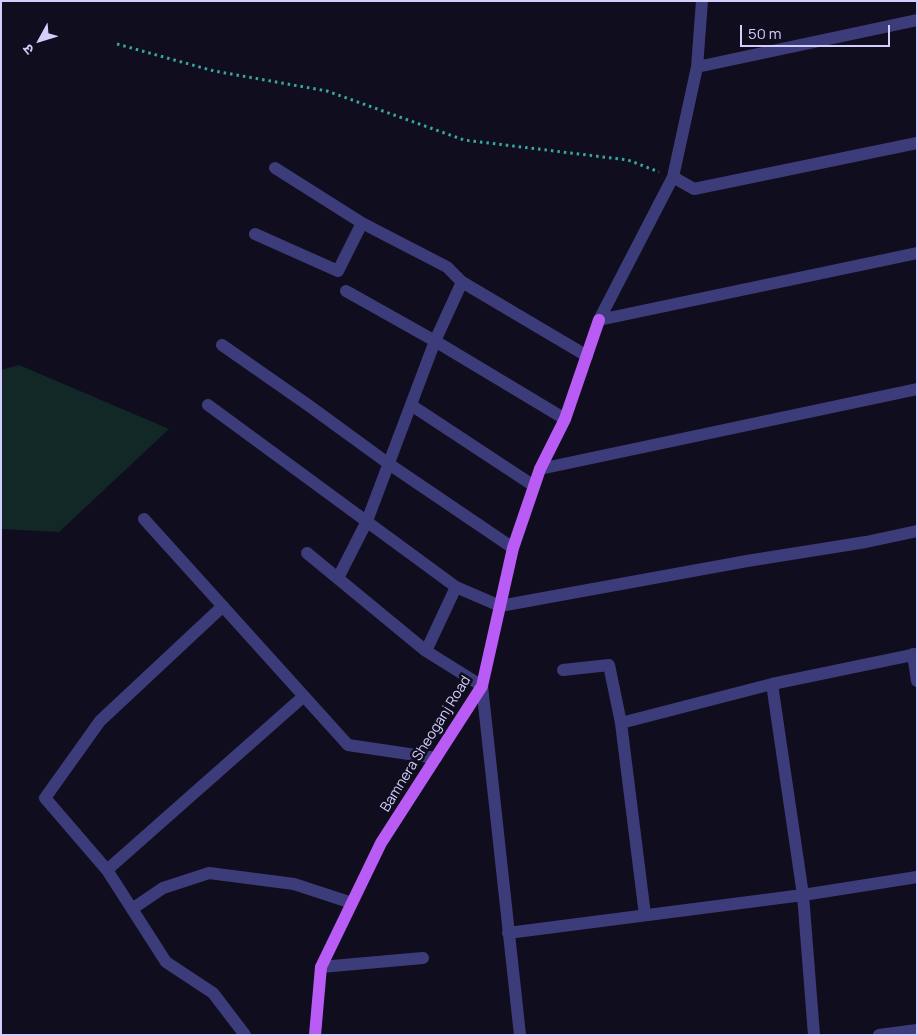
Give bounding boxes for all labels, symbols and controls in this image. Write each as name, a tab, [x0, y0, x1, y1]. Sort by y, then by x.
north arrow	[15, 15, 65, 65]
scale bar	[743, 15, 893, 47]
text: 50 m	[748, 23, 782, 44]
text: उ	[18, 41, 38, 59]
street label: Bamnera Sheoganj Road	[377, 673, 475, 815]

